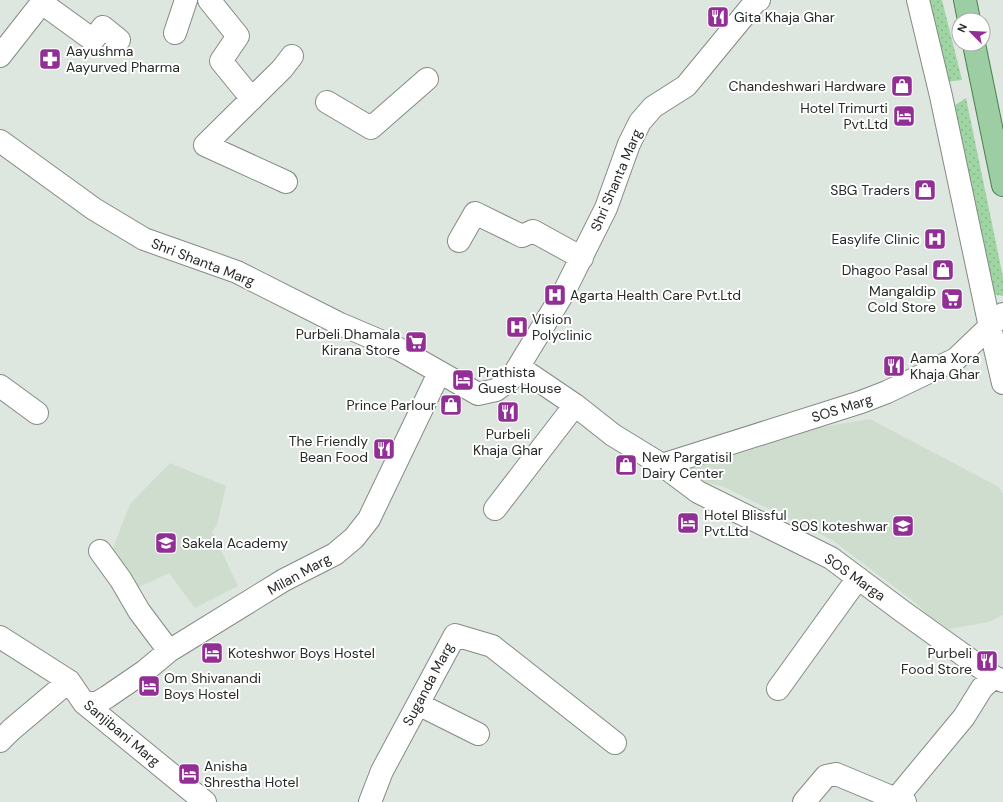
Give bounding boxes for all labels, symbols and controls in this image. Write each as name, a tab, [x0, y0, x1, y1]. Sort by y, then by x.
restaurant icon: Gita Khaja Ghar	[705, 4, 731, 30]
place label: Gita Khaja Ghar	[734, 8, 835, 26]
north arrow	[951, 12, 991, 52]
text: N	[954, 21, 970, 34]
place label: Aayushma Aayurved Pharma	[66, 42, 180, 76]
pharmacy icon: Aayushma Aayurved Pharma	[37, 46, 63, 72]
shop icon: Chandeshwari Hardware	[889, 73, 915, 99]
place label: Chandeshwari Hardware	[728, 77, 886, 95]
place label: Hotel Trimurti Pvt.Ltd	[800, 99, 888, 133]
hotel icon: Hotel Trimurti Pvt.Ltd	[891, 103, 917, 129]
street label: Shri Shanta Marg	[586, 126, 646, 234]
shop icon: SBG Traders	[912, 177, 938, 203]
place label: SBG Traders	[830, 181, 910, 199]
hospital icon: Easylife Clinic	[922, 226, 948, 252]
place label: Easylife Clinic	[831, 230, 920, 248]
street label: Shri Shanta Marg	[149, 234, 257, 290]
shop icon: Dhagoo Pasal	[930, 257, 956, 283]
place label: Dhagoo Pasal	[842, 261, 928, 279]
hospital icon: Agarta Health Care Pvt.Ltd	[542, 282, 568, 308]
place label: Mangaldip Cold Store	[867, 282, 936, 316]
place label: Agarta Health Care Pvt.Ltd	[570, 286, 741, 304]
supermarket icon: Mangaldip Cold Store	[939, 286, 965, 312]
place label: Vision Polyclinic	[532, 310, 592, 344]
hospital icon: Vision Polyclinic	[504, 314, 530, 340]
place label: Purbeli Dhamala Kirana Store	[296, 325, 400, 359]
supermarket icon: Purbeli Dhamala Kirana Store	[403, 329, 429, 355]
place label: Aama Xora Khaja Ghar	[910, 349, 980, 383]
restaurant icon: Aama Xora Khaja Ghar	[881, 353, 907, 379]
place label: Prathista Guest House	[478, 363, 561, 397]
hotel icon: Prathista Guest House	[450, 367, 476, 393]
street label: SOS Marg	[809, 390, 875, 426]
shop icon: Prince Parlour	[438, 392, 464, 418]
place label: Prince Parlour	[346, 396, 436, 414]
restaurant icon: Purbeli Khaja Ghar	[495, 399, 521, 425]
place label: Purbeli Khaja Ghar	[473, 425, 543, 459]
place label: The Friendly Bean Food	[289, 432, 368, 466]
restaurant icon: The Friendly Bean Food	[371, 436, 397, 462]
place label: New Pargatisil Dairy Center	[642, 448, 732, 482]
shop icon: New Pargatisil Dairy Center	[613, 452, 639, 478]
place label: Hotel Blissful Pvt.Ltd	[704, 506, 787, 540]
hotel icon: Hotel Blissful Pvt.Ltd	[675, 510, 701, 536]
school or university icon: SOS koteshwar	[890, 513, 916, 539]
place label: SOS koteshwar	[791, 517, 888, 535]
school or university icon: Sakela Academy	[153, 530, 179, 556]
place label: Sakela Academy	[182, 534, 288, 552]
street label: Milan Marg	[264, 549, 334, 599]
street label: SOS Marga	[821, 549, 889, 605]
street label: Suganda Marg	[398, 639, 458, 729]
hotel icon: Koteshwor Boys Hostel	[199, 640, 225, 666]
place label: Koteshwor Boys Hostel	[228, 644, 375, 662]
place label: Purbeli Food Store	[901, 644, 972, 678]
restaurant icon: Purbeli Food Store	[974, 648, 1000, 674]
place label: Om Shivanandi Boys Hostel	[164, 669, 261, 703]
hotel icon: Om Shivanandi Boys Hostel	[136, 673, 162, 699]
street label: Sanjibani Marg	[80, 696, 164, 770]
place label: Anisha Shrestha Hotel	[204, 757, 299, 791]
hotel icon: Anisha Shrestha Hotel	[176, 761, 202, 787]

